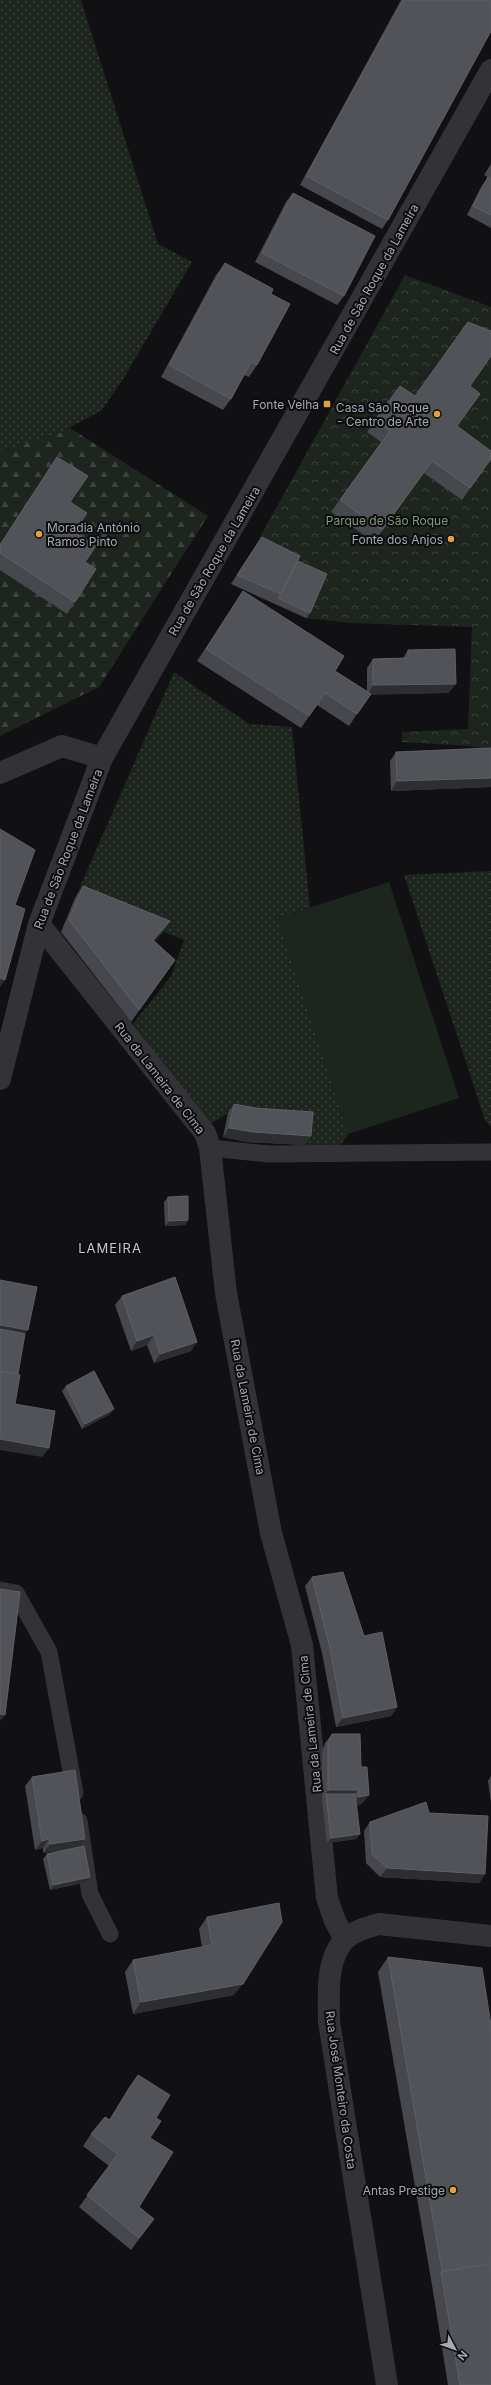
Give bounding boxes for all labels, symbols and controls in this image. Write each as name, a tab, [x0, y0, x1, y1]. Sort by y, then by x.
street label: Rua de São Roque da Lameira	[326, 201, 422, 357]
place label: Fonte Velha	[253, 397, 319, 412]
marker: Fonte Velha	[322, 399, 332, 409]
place label: Casa São Roque - Centro de Arte	[336, 400, 429, 429]
marker: Casa São Roque - Centro de Arte	[432, 409, 442, 419]
street label: Rua de São Roque da Lameira	[165, 484, 263, 638]
park label: Parque de São Roque	[326, 513, 448, 528]
place label: Moradia António Ramos Pinto	[47, 520, 140, 549]
marker: Moradia António Ramos Pinto	[34, 529, 44, 539]
place label: Fonte dos Anjos	[352, 532, 443, 547]
marker: Fonte dos Anjos	[446, 534, 456, 544]
street label: Rua de São Roque da Lameira	[31, 767, 105, 931]
street label: Rua da Lameira de Cima	[112, 1019, 208, 1137]
district label: LAMEIRA	[78, 1240, 142, 1256]
street label: Rua da Lameira de Cima	[228, 1338, 268, 1476]
street label: Rua da Lameira de Cima	[295, 1655, 325, 1793]
street label: Rua José Monteiro da Costa	[322, 2010, 360, 2170]
place label: Antas Prestige	[363, 2183, 445, 2198]
marker: Antas Prestige	[448, 2185, 458, 2195]
north arrow	[435, 2329, 475, 2369]
text: N	[455, 2348, 471, 2363]

